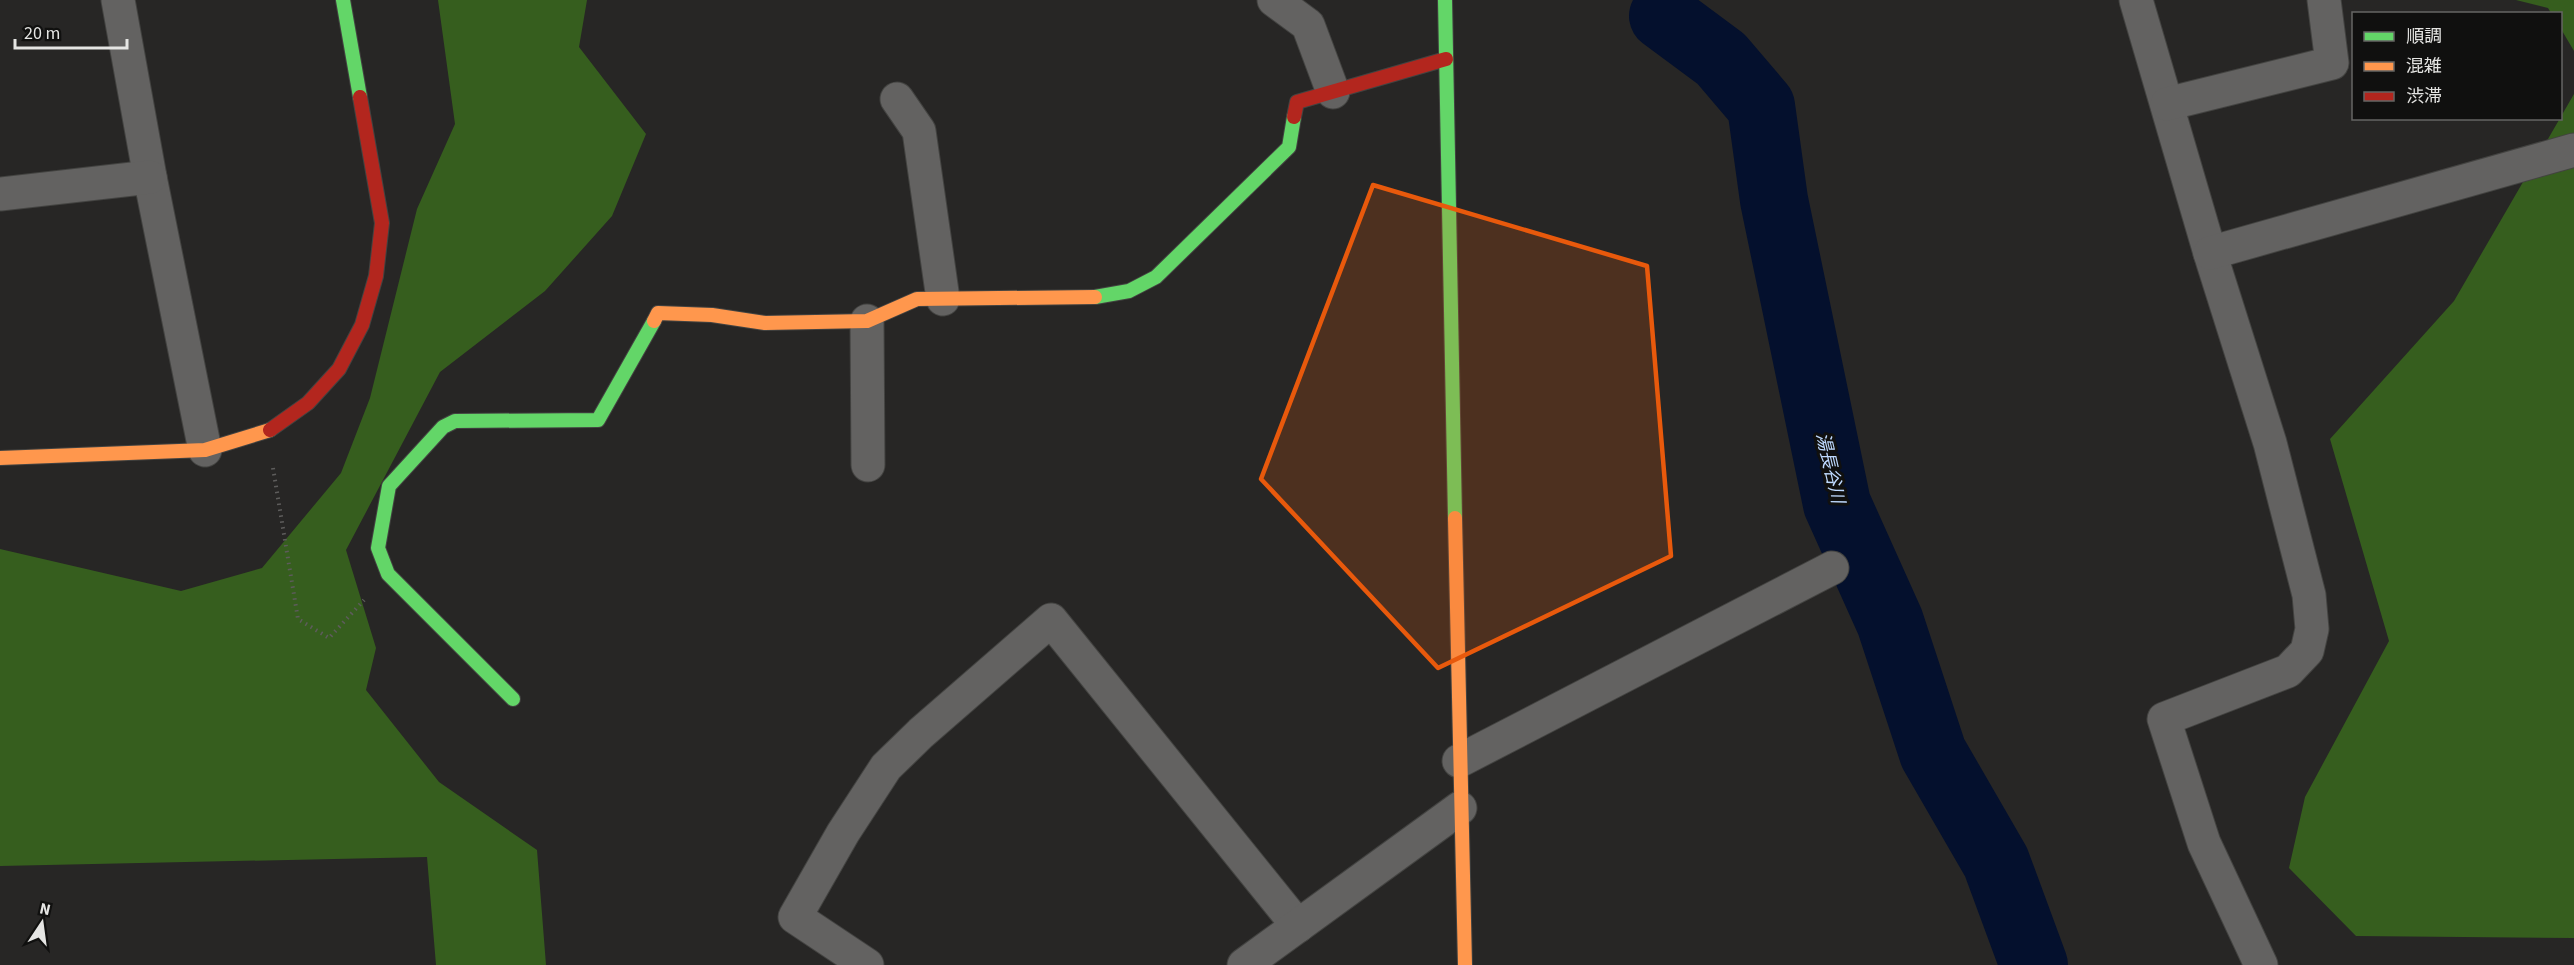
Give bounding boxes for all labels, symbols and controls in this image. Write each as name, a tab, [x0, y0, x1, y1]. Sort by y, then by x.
scale bar	[15, 12, 128, 50]
legend	[2352, 12, 2562, 120]
text: 20 m	[24, 21, 60, 46]
text: 順調	[2406, 24, 2442, 49]
text: 混雑	[2406, 54, 2442, 79]
text: 渋滞	[2406, 84, 2442, 109]
water label: 湯長谷川	[1810, 430, 1851, 508]
north arrow	[12, 893, 72, 953]
text: N	[37, 897, 53, 921]

